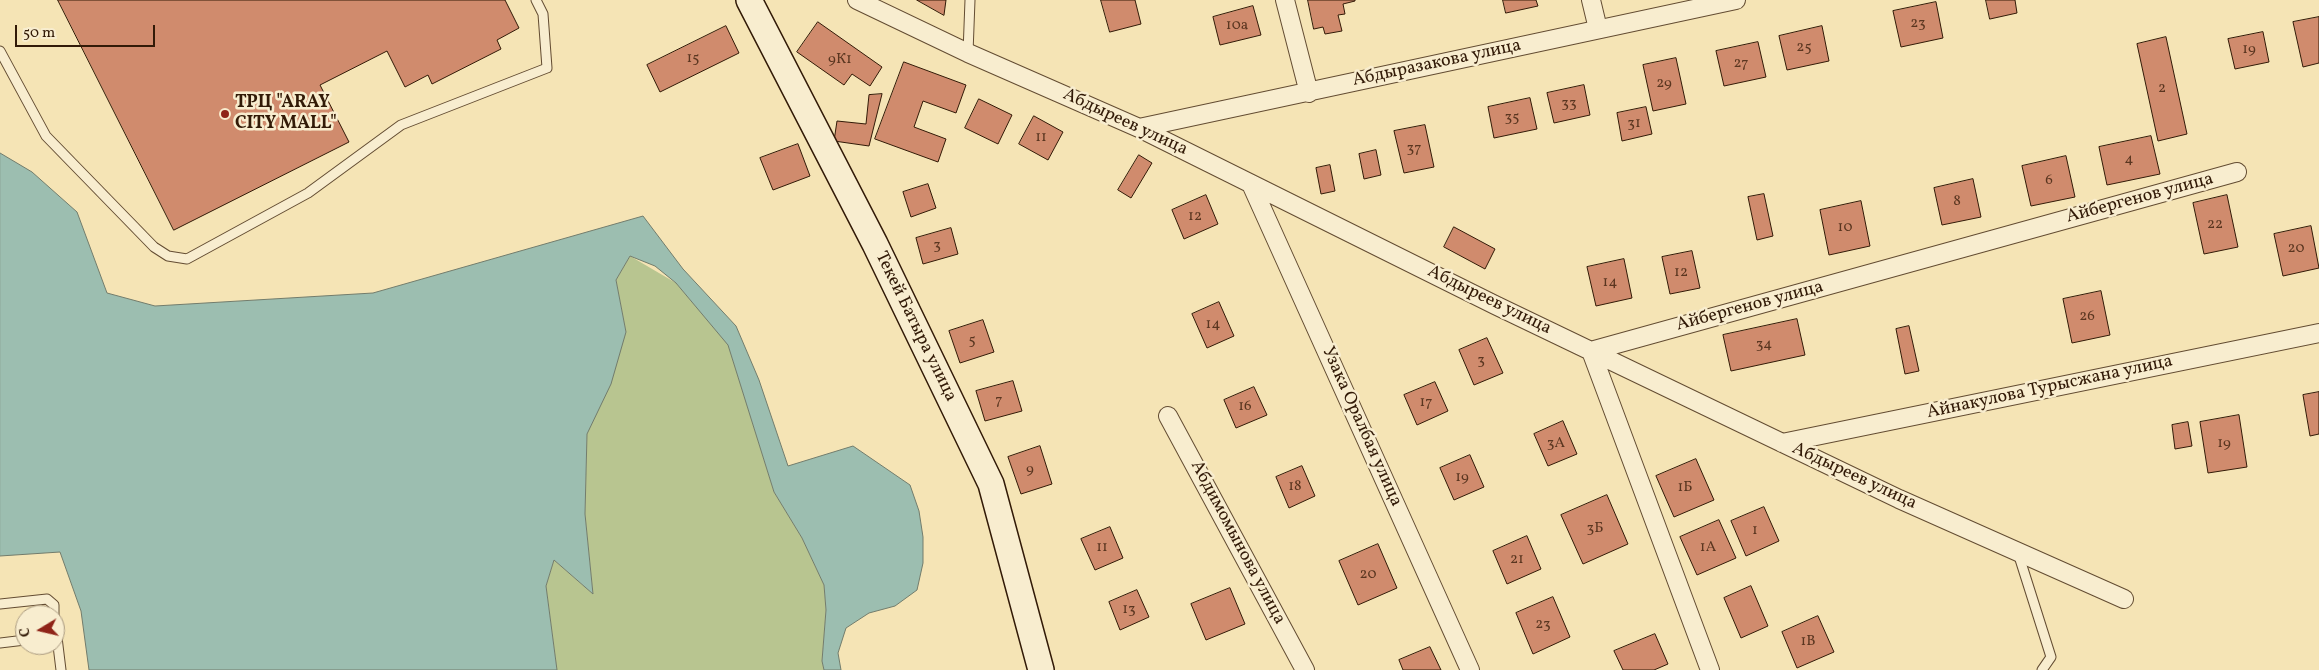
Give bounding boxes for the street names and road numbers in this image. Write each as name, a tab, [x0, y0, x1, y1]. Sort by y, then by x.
street label: Абдыразакова улица	[1351, 36, 1523, 92]
street label: Абдыреев улица	[1059, 85, 1191, 161]
street label: Айбергенов улица	[2064, 169, 2216, 229]
street label: Текей Батыра улица	[869, 248, 961, 406]
street label: Абдыреев улица	[1423, 262, 1555, 340]
street label: Айбергенов улица	[1674, 277, 1826, 337]
street label: Узака Оралбая улица	[1316, 344, 1406, 510]
street label: Айнакулова Турысжана улица	[1925, 351, 2175, 425]
street label: Абдыреев улица	[1788, 439, 1920, 515]
street label: Абдимомынова улица	[1185, 457, 1289, 629]

